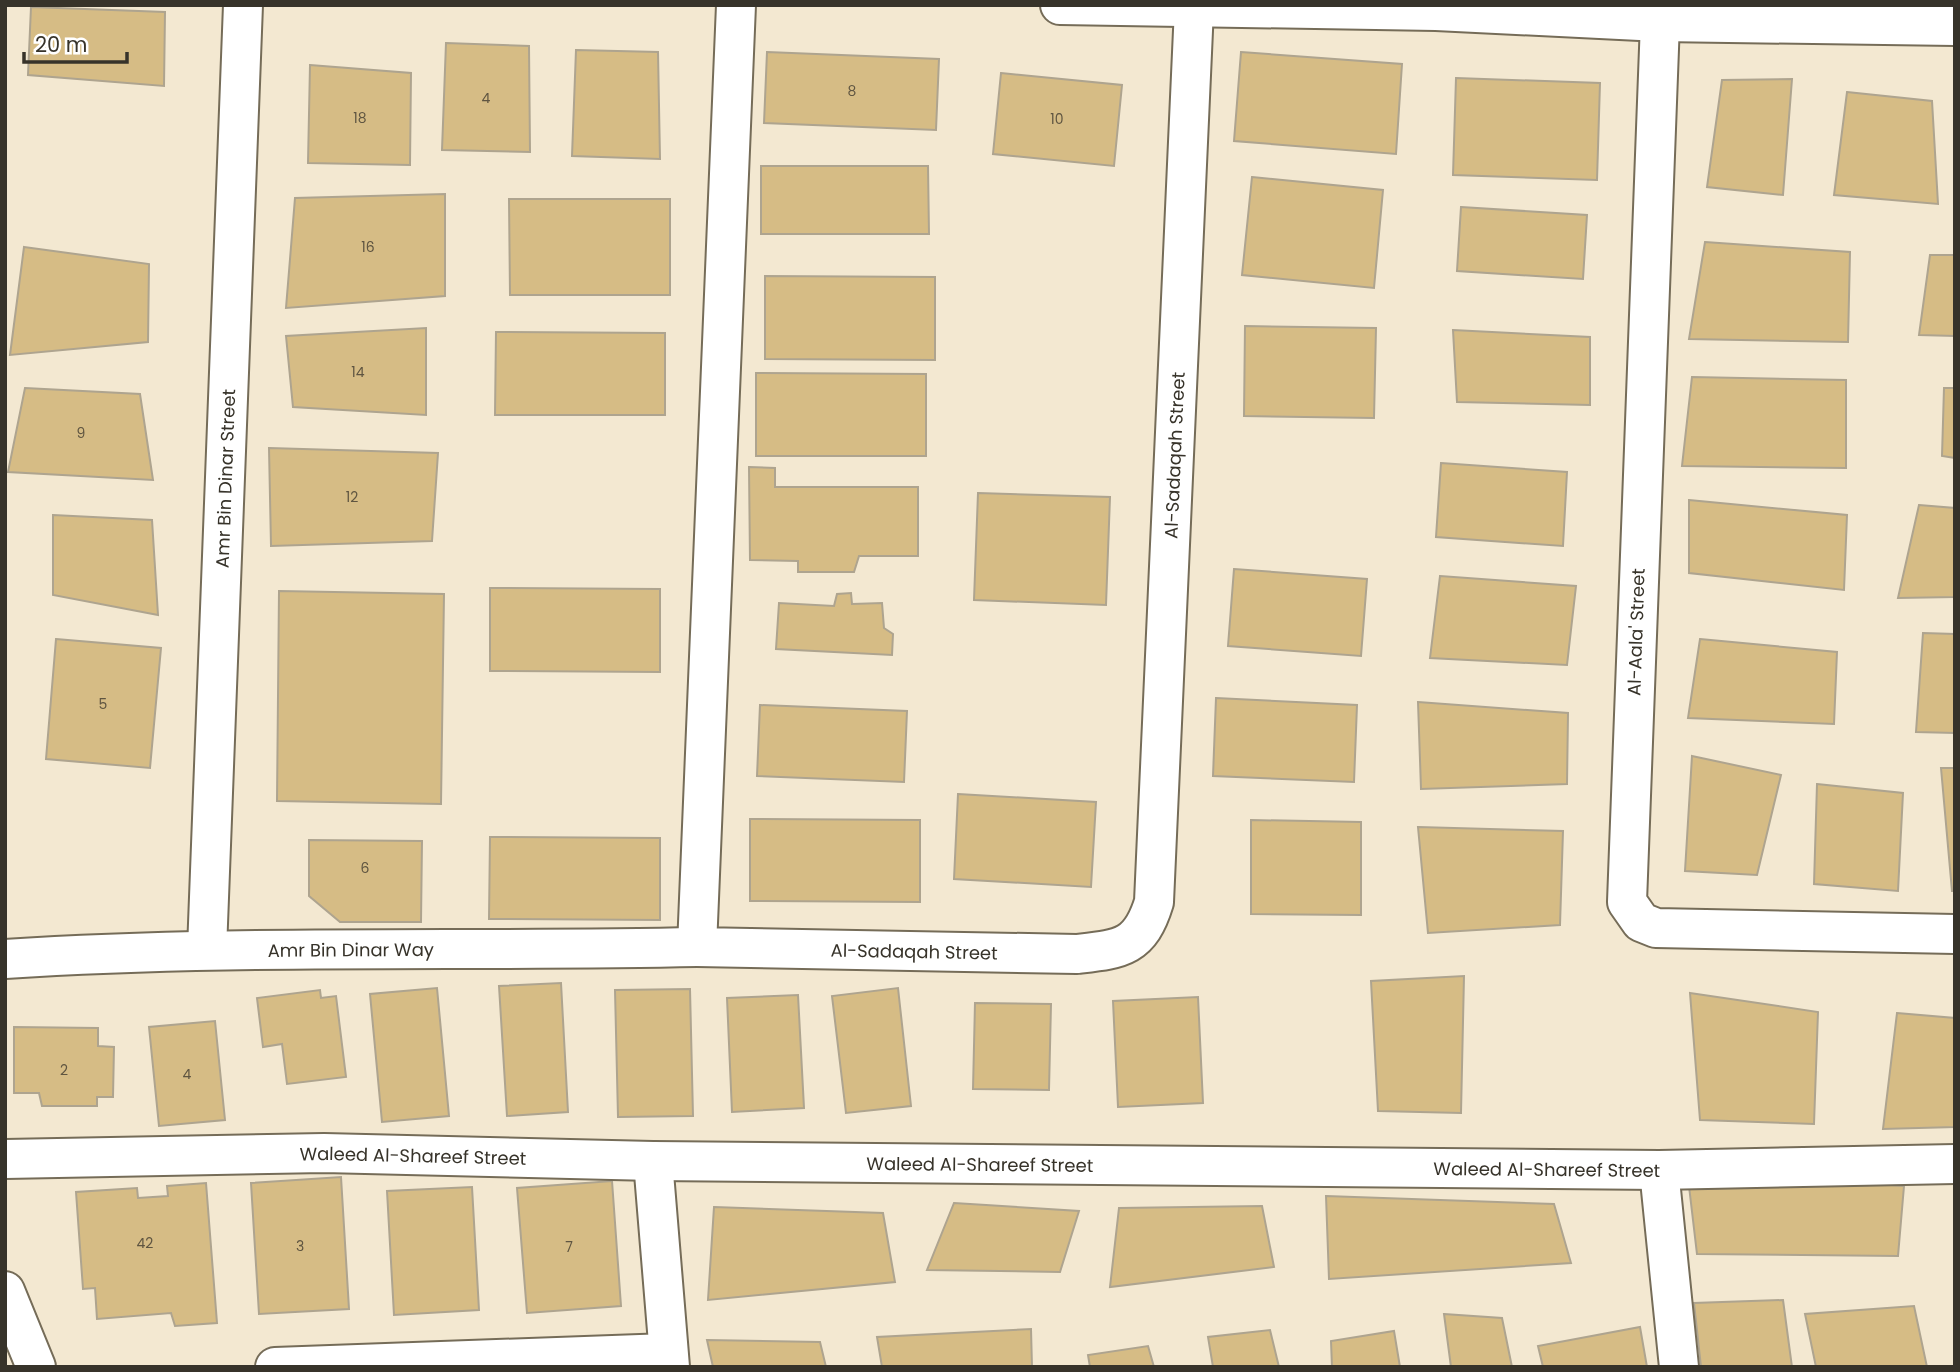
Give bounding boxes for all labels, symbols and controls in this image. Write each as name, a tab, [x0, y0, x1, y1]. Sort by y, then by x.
scale bar	[24, 21, 128, 65]
text: 20 m	[35, 30, 88, 59]
house number: 8	[848, 81, 857, 101]
house number: 4	[482, 88, 491, 108]
house number: 18	[353, 108, 367, 128]
house number: 10	[1050, 109, 1064, 129]
house number: 16	[361, 237, 375, 257]
house number: 14	[351, 362, 365, 382]
street label: Al-Sadaqah Street	[1158, 371, 1190, 539]
street label: Amr Bin Dinar Street	[209, 388, 241, 568]
house number: 9	[77, 423, 85, 443]
house number: 12	[346, 487, 358, 507]
street label: Al-Aala' Street	[1621, 568, 1651, 696]
house number: 5	[99, 694, 107, 714]
house number: 6	[361, 858, 370, 878]
street label: Amr Bin Dinar Way	[268, 937, 434, 962]
street label: Al-Sadaqah Street	[830, 937, 998, 965]
house number: 2	[60, 1060, 68, 1080]
house number: 4	[183, 1064, 192, 1084]
street label: Waleed Al-Shareef Street	[299, 1140, 527, 1170]
street label: Waleed Al-Shareef Street	[866, 1150, 1093, 1177]
street label: Waleed Al-Shareef Street	[1433, 1155, 1660, 1183]
house number: 42	[137, 1233, 153, 1253]
house number: 3	[296, 1236, 304, 1256]
house number: 7	[565, 1237, 573, 1257]

